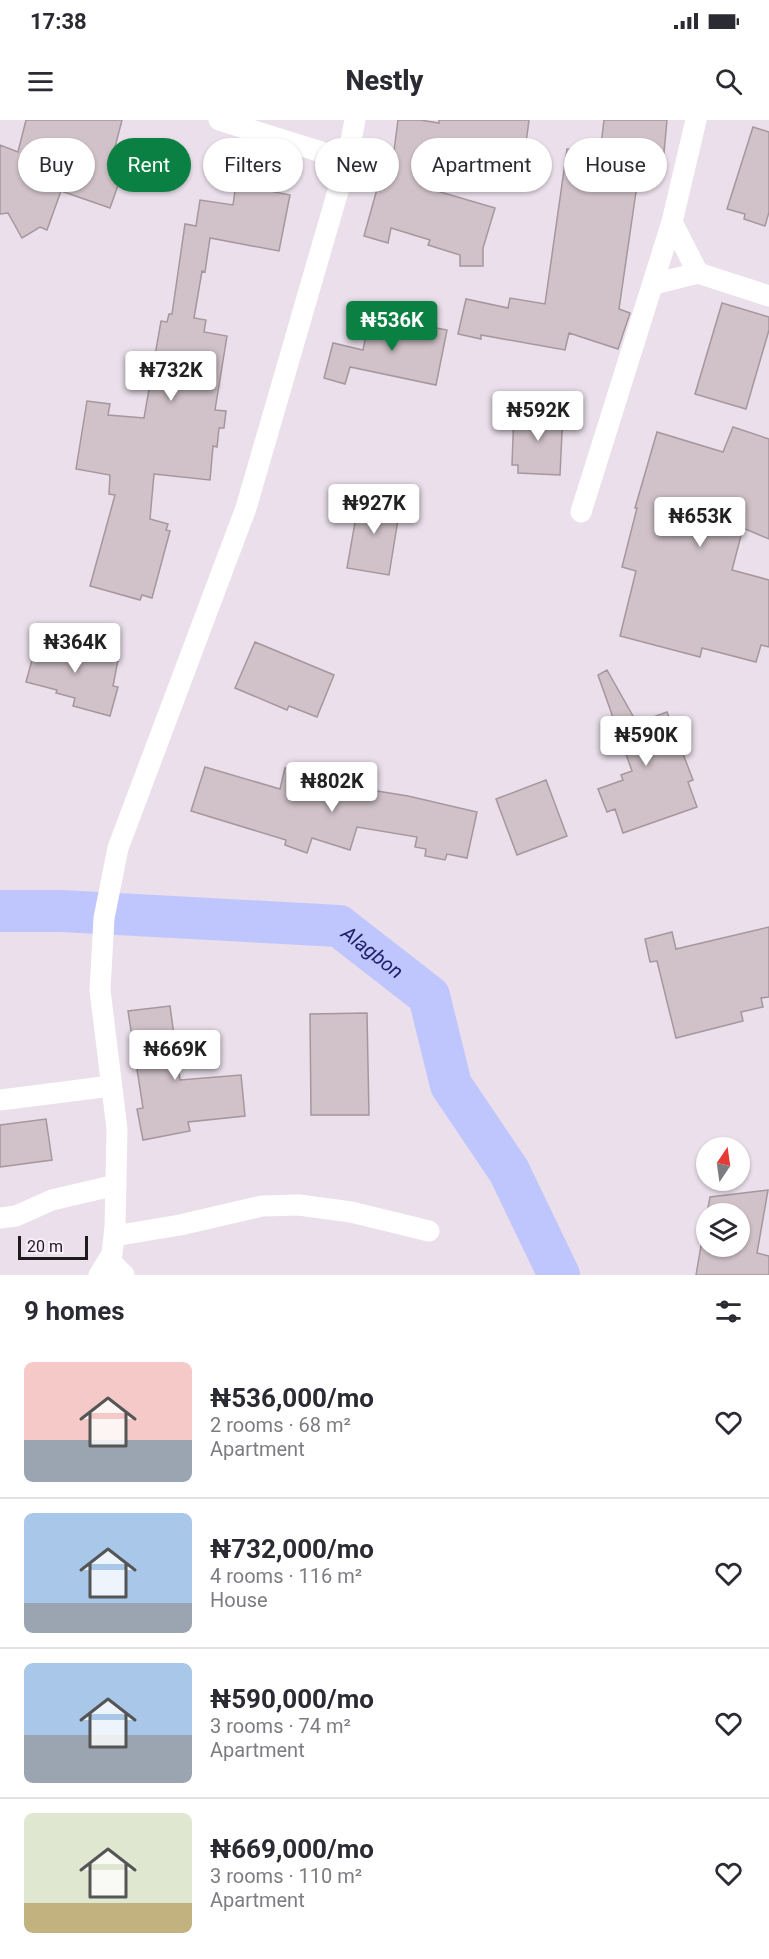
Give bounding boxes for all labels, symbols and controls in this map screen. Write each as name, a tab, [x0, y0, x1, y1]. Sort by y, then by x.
text: 17:38	[30, 9, 87, 34]
icon: menu	[24, 65, 57, 98]
text: Nestly	[346, 65, 423, 97]
icon: search	[712, 65, 745, 98]
chip: Buy	[18, 138, 95, 192]
chip: Rent	[107, 138, 191, 192]
chip: Filters	[203, 138, 303, 192]
chip: New	[315, 138, 399, 192]
chip: Apartment	[411, 138, 552, 192]
chip: House	[564, 138, 667, 192]
pin: ₦536K	[350, 301, 434, 352]
text: ₦536K	[360, 308, 424, 332]
pin: ₦732K	[129, 351, 213, 402]
text: ₦732K	[139, 358, 203, 382]
pin: ₦592K	[496, 391, 580, 442]
text: ₦592K	[506, 398, 570, 422]
pin: ₦927K	[332, 484, 416, 535]
text: ₦927K	[342, 491, 406, 515]
pin: ₦653K	[658, 497, 742, 548]
text: ₦653K	[668, 504, 732, 528]
pin: ₦364K	[33, 623, 117, 674]
text: ₦364K	[43, 630, 107, 654]
pin: ₦590K	[604, 716, 688, 767]
text: ₦590K	[614, 723, 678, 747]
pin: ₦802K	[290, 762, 374, 813]
text: ₦802K	[300, 769, 364, 793]
water label: Alagbon	[336, 920, 408, 984]
pin: ₦669K	[133, 1030, 217, 1081]
text: ₦669K	[143, 1037, 207, 1061]
north arrow	[696, 1137, 750, 1191]
map controls	[696, 1137, 750, 1257]
button: layers	[696, 1203, 750, 1257]
scale bar	[18, 1233, 88, 1260]
text: 20 m	[27, 1237, 63, 1256]
icon: filters	[712, 1295, 745, 1328]
text: 9 homes	[24, 1296, 125, 1326]
text: ₦536,000/mo	[210, 1383, 374, 1413]
icon: home	[72, 1386, 144, 1458]
icon: heart	[712, 1406, 745, 1439]
text: 2 rooms · 68 m²	[210, 1413, 351, 1437]
text: Apartment	[210, 1437, 305, 1461]
text: ₦732,000/mo	[210, 1534, 374, 1564]
icon: home	[72, 1537, 144, 1609]
icon: heart	[712, 1557, 745, 1590]
text: 4 rooms · 116 m²	[210, 1564, 362, 1588]
text: House	[210, 1588, 268, 1612]
text: ₦590,000/mo	[210, 1684, 374, 1714]
icon: home	[72, 1687, 144, 1759]
icon: heart	[712, 1707, 745, 1740]
text: 3 rooms · 74 m²	[210, 1714, 351, 1738]
text: Apartment	[210, 1738, 305, 1762]
text: ₦669,000/mo	[210, 1834, 374, 1864]
icon: home	[72, 1837, 144, 1909]
icon: heart	[712, 1857, 745, 1890]
text: 3 rooms · 110 m²	[210, 1864, 362, 1888]
text: Apartment	[210, 1888, 305, 1912]

